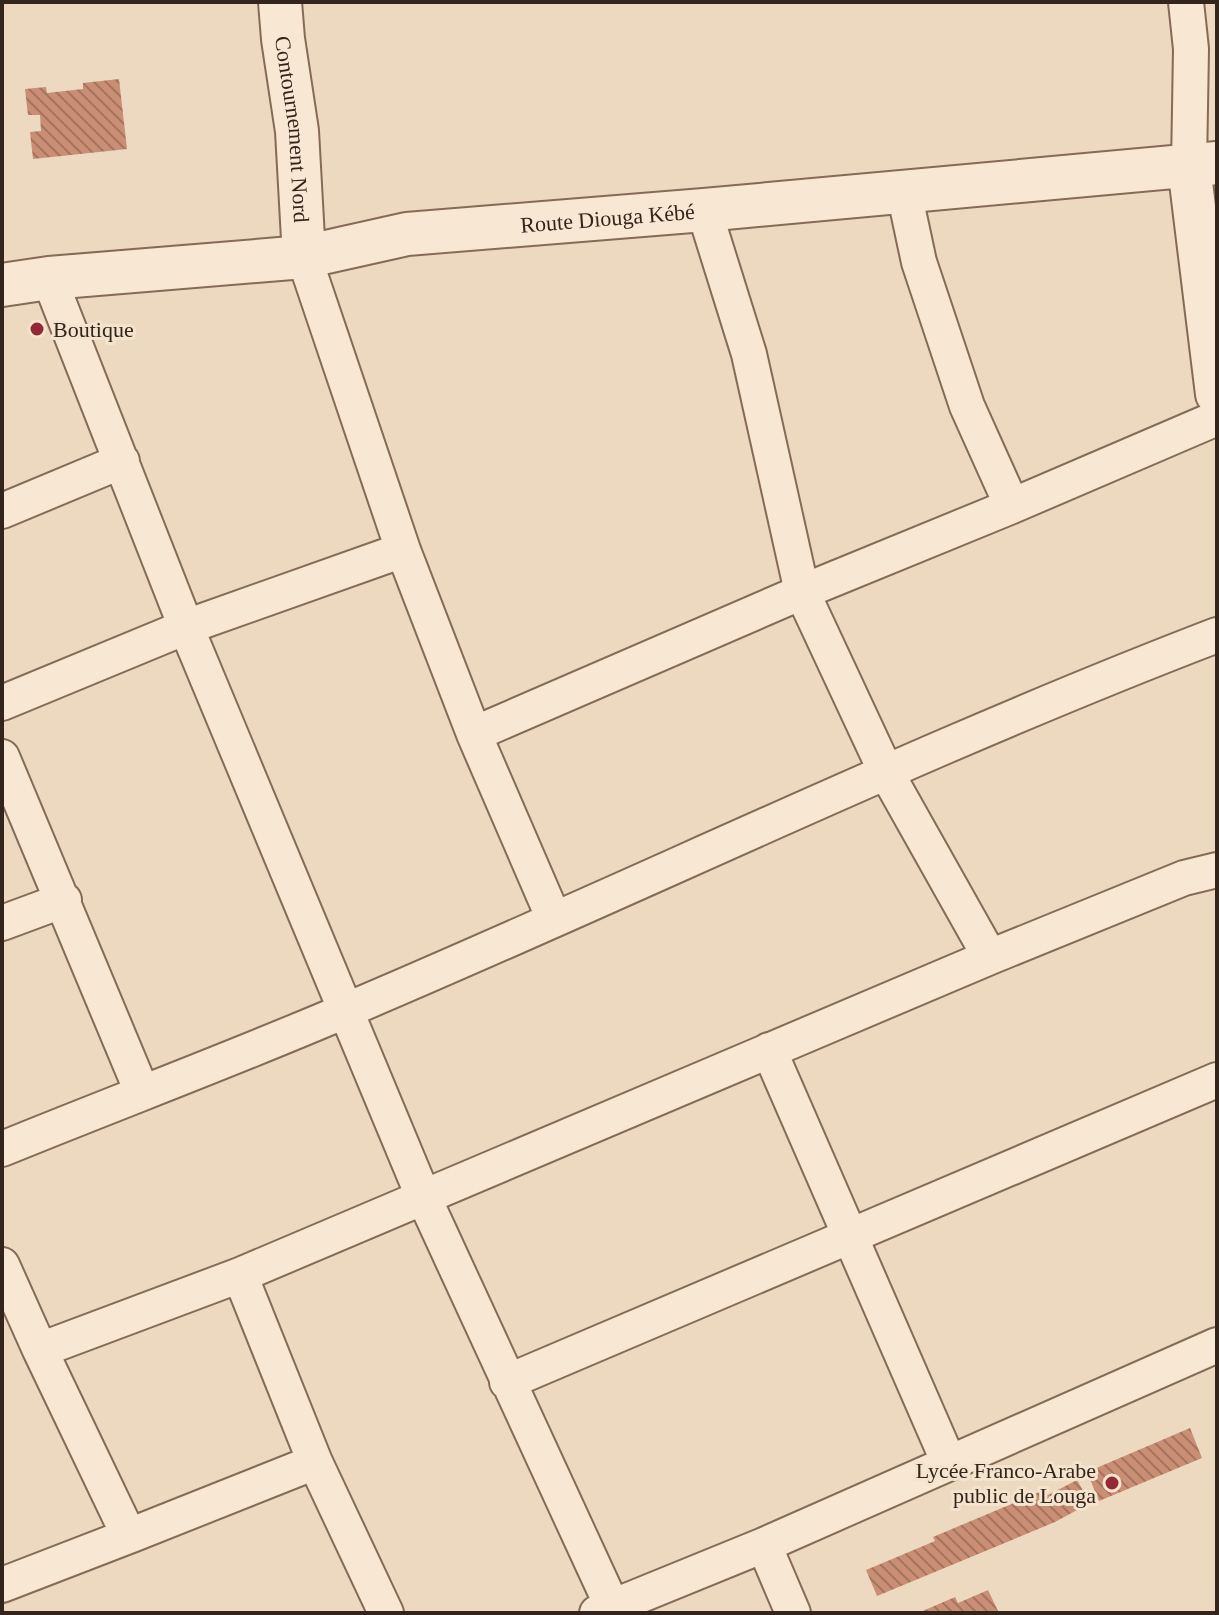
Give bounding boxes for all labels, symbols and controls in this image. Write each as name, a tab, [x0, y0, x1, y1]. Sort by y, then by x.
street label: Contournement Nord	[270, 34, 314, 223]
street label: Route Diouga Kébé	[519, 199, 696, 238]
place label: Boutique	[53, 317, 134, 342]
marker: Boutique	[28, 320, 46, 338]
place label: Lycée Franco-Arabe public de Louga	[916, 1458, 1096, 1508]
marker: Lycée Franco-Arabe public de Louga	[1103, 1474, 1121, 1492]

